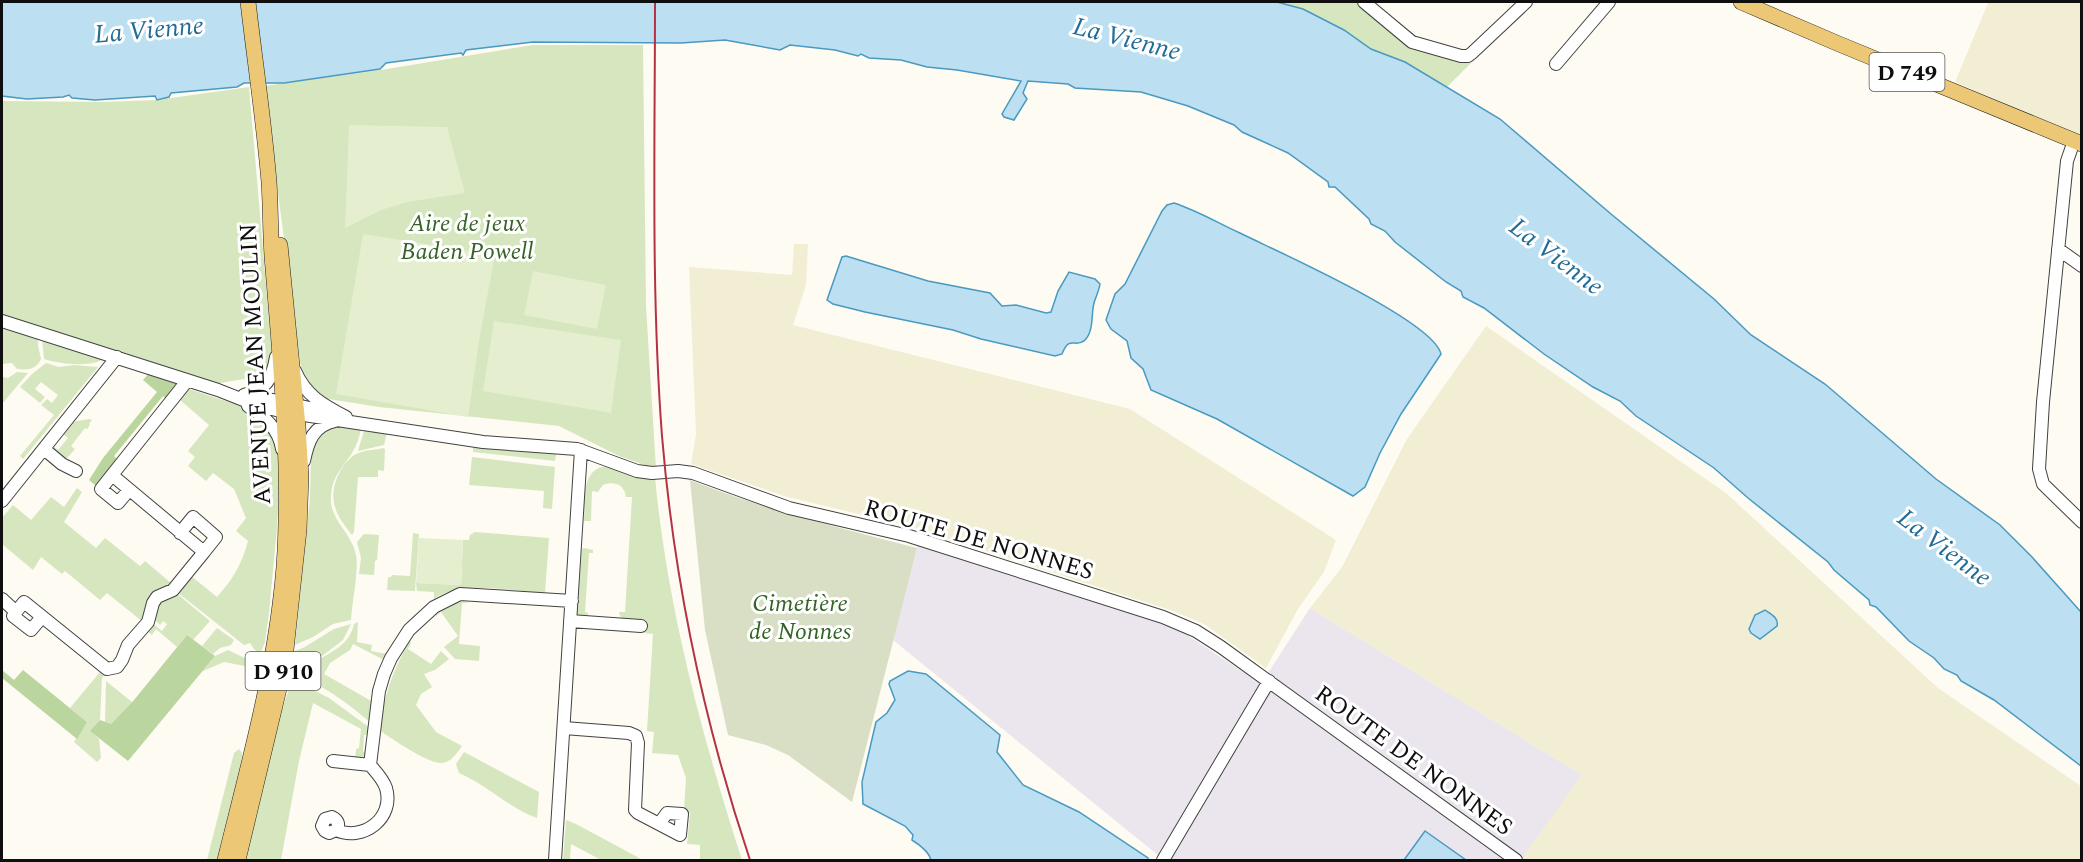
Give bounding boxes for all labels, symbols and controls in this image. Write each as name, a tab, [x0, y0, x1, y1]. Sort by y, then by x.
water label: La Vienne	[93, 5, 206, 55]
water label: La Vienne	[1069, 6, 1185, 72]
road number: D 749	[1870, 53, 1944, 91]
park label: Aire de jeux Baden Powell	[400, 206, 534, 270]
water label: La Vienne	[1500, 208, 1612, 306]
street label: AVENUE JEAN MOULIN	[231, 222, 281, 506]
street label: ROUTE DE NONNES	[860, 490, 1098, 590]
water label: La Vienne	[1888, 499, 2000, 597]
park label: Cimetière de Nonnes	[749, 586, 852, 650]
road number: D 910	[246, 652, 320, 690]
street label: ROUTE DE NONNES	[1307, 677, 1520, 845]

